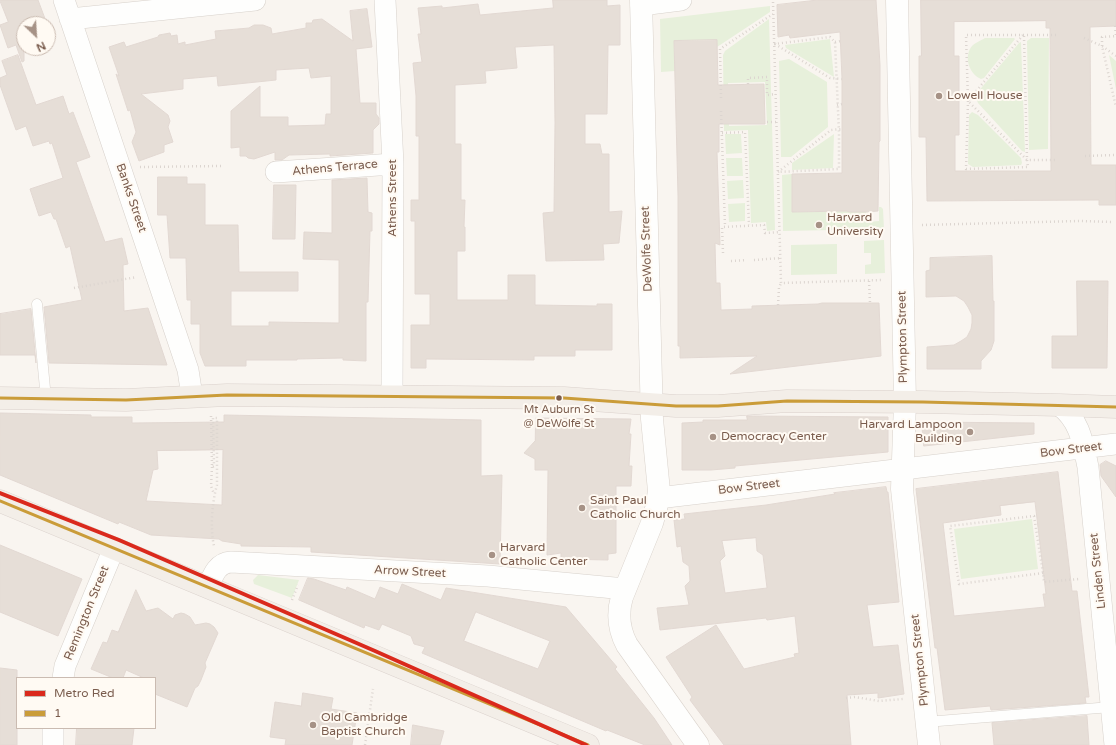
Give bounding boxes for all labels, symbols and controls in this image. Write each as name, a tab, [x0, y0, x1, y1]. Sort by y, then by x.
north arrow	[16, 16, 56, 56]
text: N	[34, 39, 48, 54]
place label: Lowell House	[947, 89, 1022, 103]
marker: Lowell House	[934, 91, 944, 101]
street label: Athens Terrace	[292, 157, 378, 179]
street label: Athens Street	[386, 159, 400, 237]
street label: Banks Street	[112, 162, 150, 234]
street label: DeWolfe Street	[638, 206, 656, 292]
place label: Harvard University	[827, 211, 884, 239]
marker: Harvard University	[814, 220, 824, 230]
street label: Plympton Street	[895, 291, 911, 383]
marker: Mt Auburn St @ DeWolfe St	[554, 393, 564, 403]
place label: Mt Auburn St @ DeWolfe St	[524, 403, 594, 429]
place label: Harvard Lampoon Building	[859, 418, 962, 446]
marker: Harvard Lampoon Building	[965, 427, 975, 437]
place label: Democracy Center	[721, 430, 827, 444]
marker: Democracy Center	[708, 432, 718, 442]
street label: Bow Street	[1039, 439, 1103, 461]
street label: Bow Street	[717, 476, 781, 498]
place label: Saint Paul Catholic Church	[590, 494, 681, 522]
marker: Saint Paul Catholic Church	[577, 503, 587, 513]
street label: Linden Street	[1087, 532, 1109, 610]
place label: Harvard Catholic Center	[500, 541, 588, 569]
marker: Harvard Catholic Center	[487, 550, 497, 560]
street label: Arrow Street	[374, 563, 446, 581]
street label: Remington Street	[61, 564, 113, 662]
street label: Plympton Street	[908, 613, 932, 707]
legend	[16, 677, 156, 729]
text: Metro Red	[54, 686, 115, 700]
text: 1	[54, 706, 62, 720]
place label: Old Cambridge Baptist Church	[321, 711, 408, 739]
marker: Old Cambridge Baptist Church	[308, 720, 318, 730]

